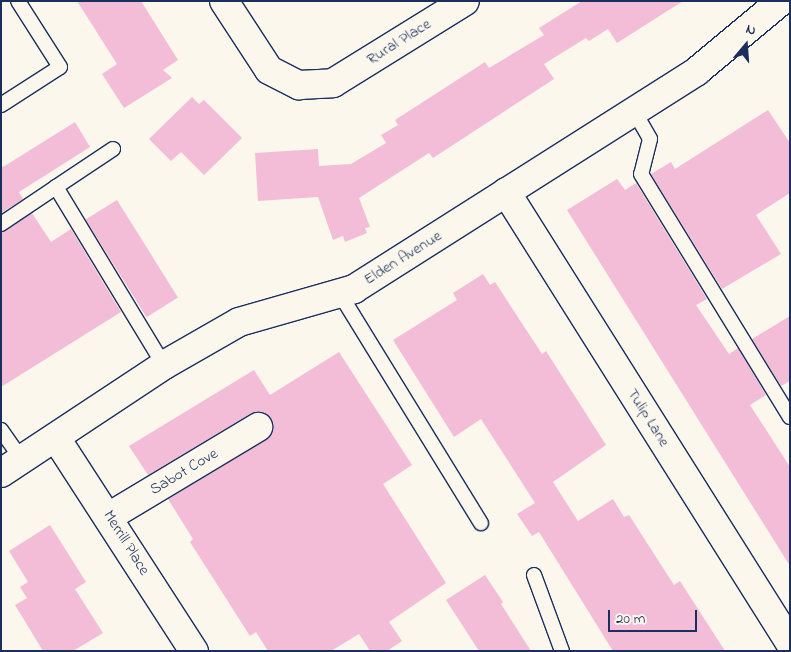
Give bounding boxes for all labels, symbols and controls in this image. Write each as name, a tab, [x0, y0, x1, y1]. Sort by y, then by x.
street label: Rural Place	[363, 15, 435, 69]
text: N	[743, 19, 759, 42]
north arrow	[721, 20, 771, 70]
street label: Elden Avenue	[360, 226, 446, 290]
street label: Tulip Lane	[623, 385, 673, 451]
street label: Sabot Cove	[146, 444, 222, 500]
street label: Merrill Place	[99, 507, 153, 579]
scale bar	[611, 600, 700, 632]
text: 20 m	[616, 608, 645, 630]

